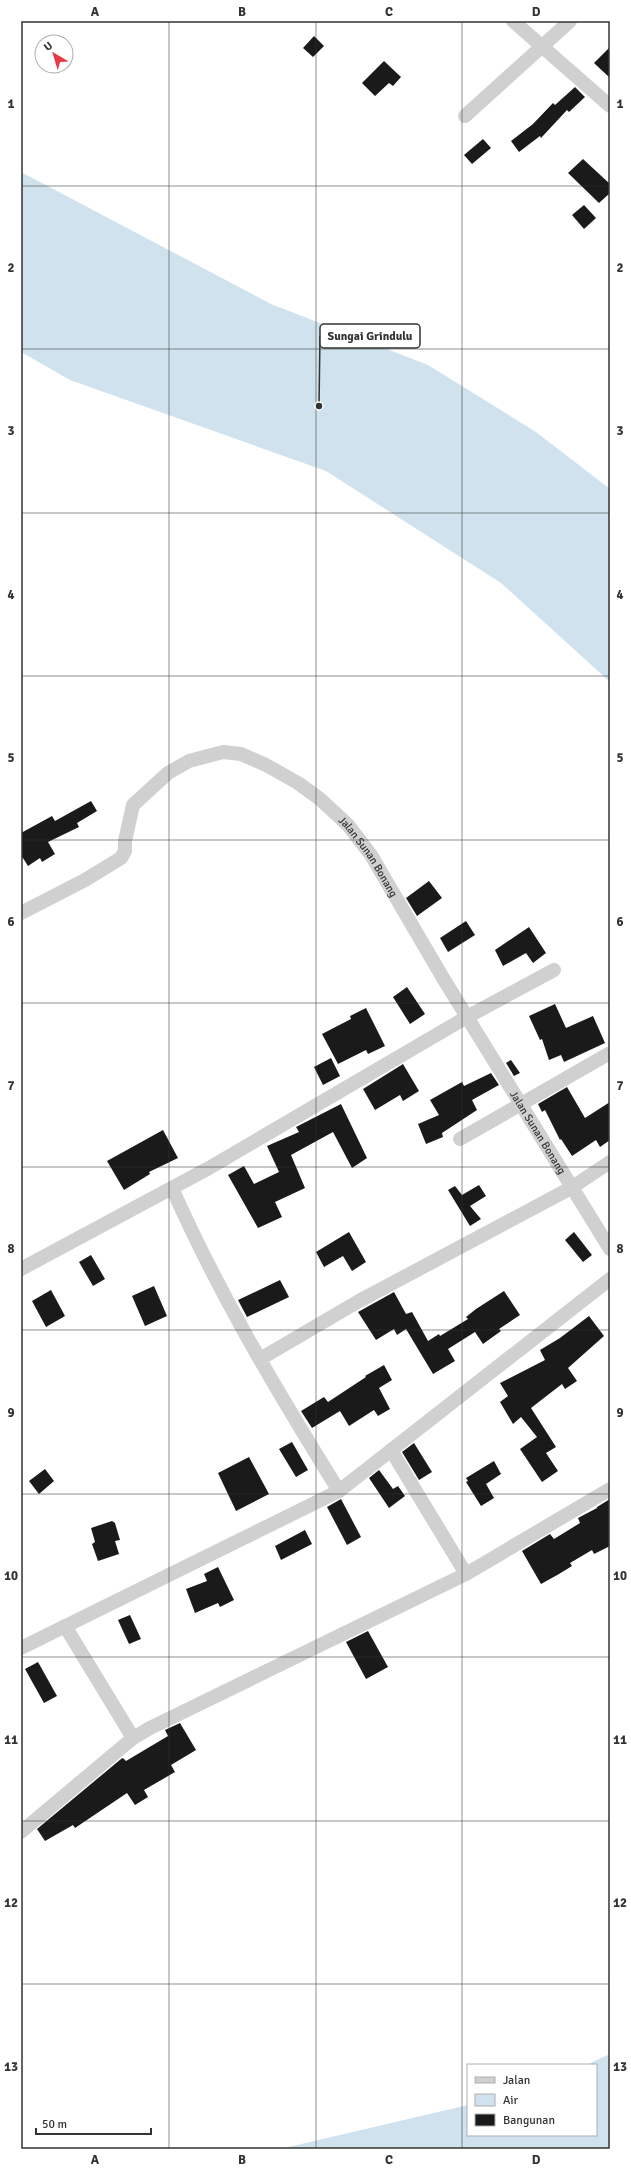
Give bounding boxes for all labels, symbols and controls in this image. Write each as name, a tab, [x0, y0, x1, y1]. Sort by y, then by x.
text: A	[91, 4, 100, 20]
text: B	[238, 4, 246, 20]
text: C	[385, 4, 393, 20]
text: D	[532, 4, 541, 20]
north arrow	[34, 34, 74, 74]
text: U	[41, 39, 55, 54]
text: 1	[7, 96, 15, 112]
text: 1	[616, 96, 624, 112]
text: 2	[7, 260, 15, 276]
text: 2	[616, 260, 624, 276]
callout: Sungai Grindulu	[320, 324, 420, 348]
text: Sungai Grindulu	[328, 329, 413, 344]
text: 3	[7, 423, 15, 439]
text: 3	[616, 423, 624, 439]
text: 4	[7, 587, 15, 603]
text: 4	[616, 587, 624, 603]
text: 5	[7, 750, 15, 766]
text: 5	[616, 750, 624, 766]
street label: Jalan Sunan Bonang	[336, 813, 401, 899]
text: 6	[7, 914, 15, 930]
text: 6	[616, 914, 624, 930]
text: 7	[7, 1078, 15, 1094]
text: 7	[616, 1078, 624, 1094]
street label: Jalan Sunan Bonang	[507, 1088, 569, 1176]
text: 8	[7, 1241, 15, 1257]
text: 8	[616, 1241, 624, 1257]
text: 9	[7, 1405, 15, 1421]
text: 9	[616, 1405, 624, 1421]
text: 10	[4, 1568, 18, 1584]
text: 10	[613, 1568, 627, 1584]
text: 11	[4, 1732, 18, 1748]
text: 11	[613, 1732, 627, 1748]
text: 12	[4, 1895, 18, 1911]
text: 12	[613, 1895, 627, 1911]
text: 13	[4, 2059, 18, 2075]
text: 13	[613, 2059, 627, 2075]
legend	[467, 2064, 597, 2136]
text: Jalan	[503, 2073, 530, 2088]
text: Air	[503, 2093, 519, 2108]
scale bar	[36, 2110, 151, 2136]
text: Bangunan	[503, 2113, 555, 2128]
text: 50 m	[42, 2117, 67, 2132]
text: A	[91, 2152, 100, 2168]
text: B	[238, 2152, 246, 2168]
text: C	[385, 2152, 393, 2168]
text: D	[532, 2152, 541, 2168]

